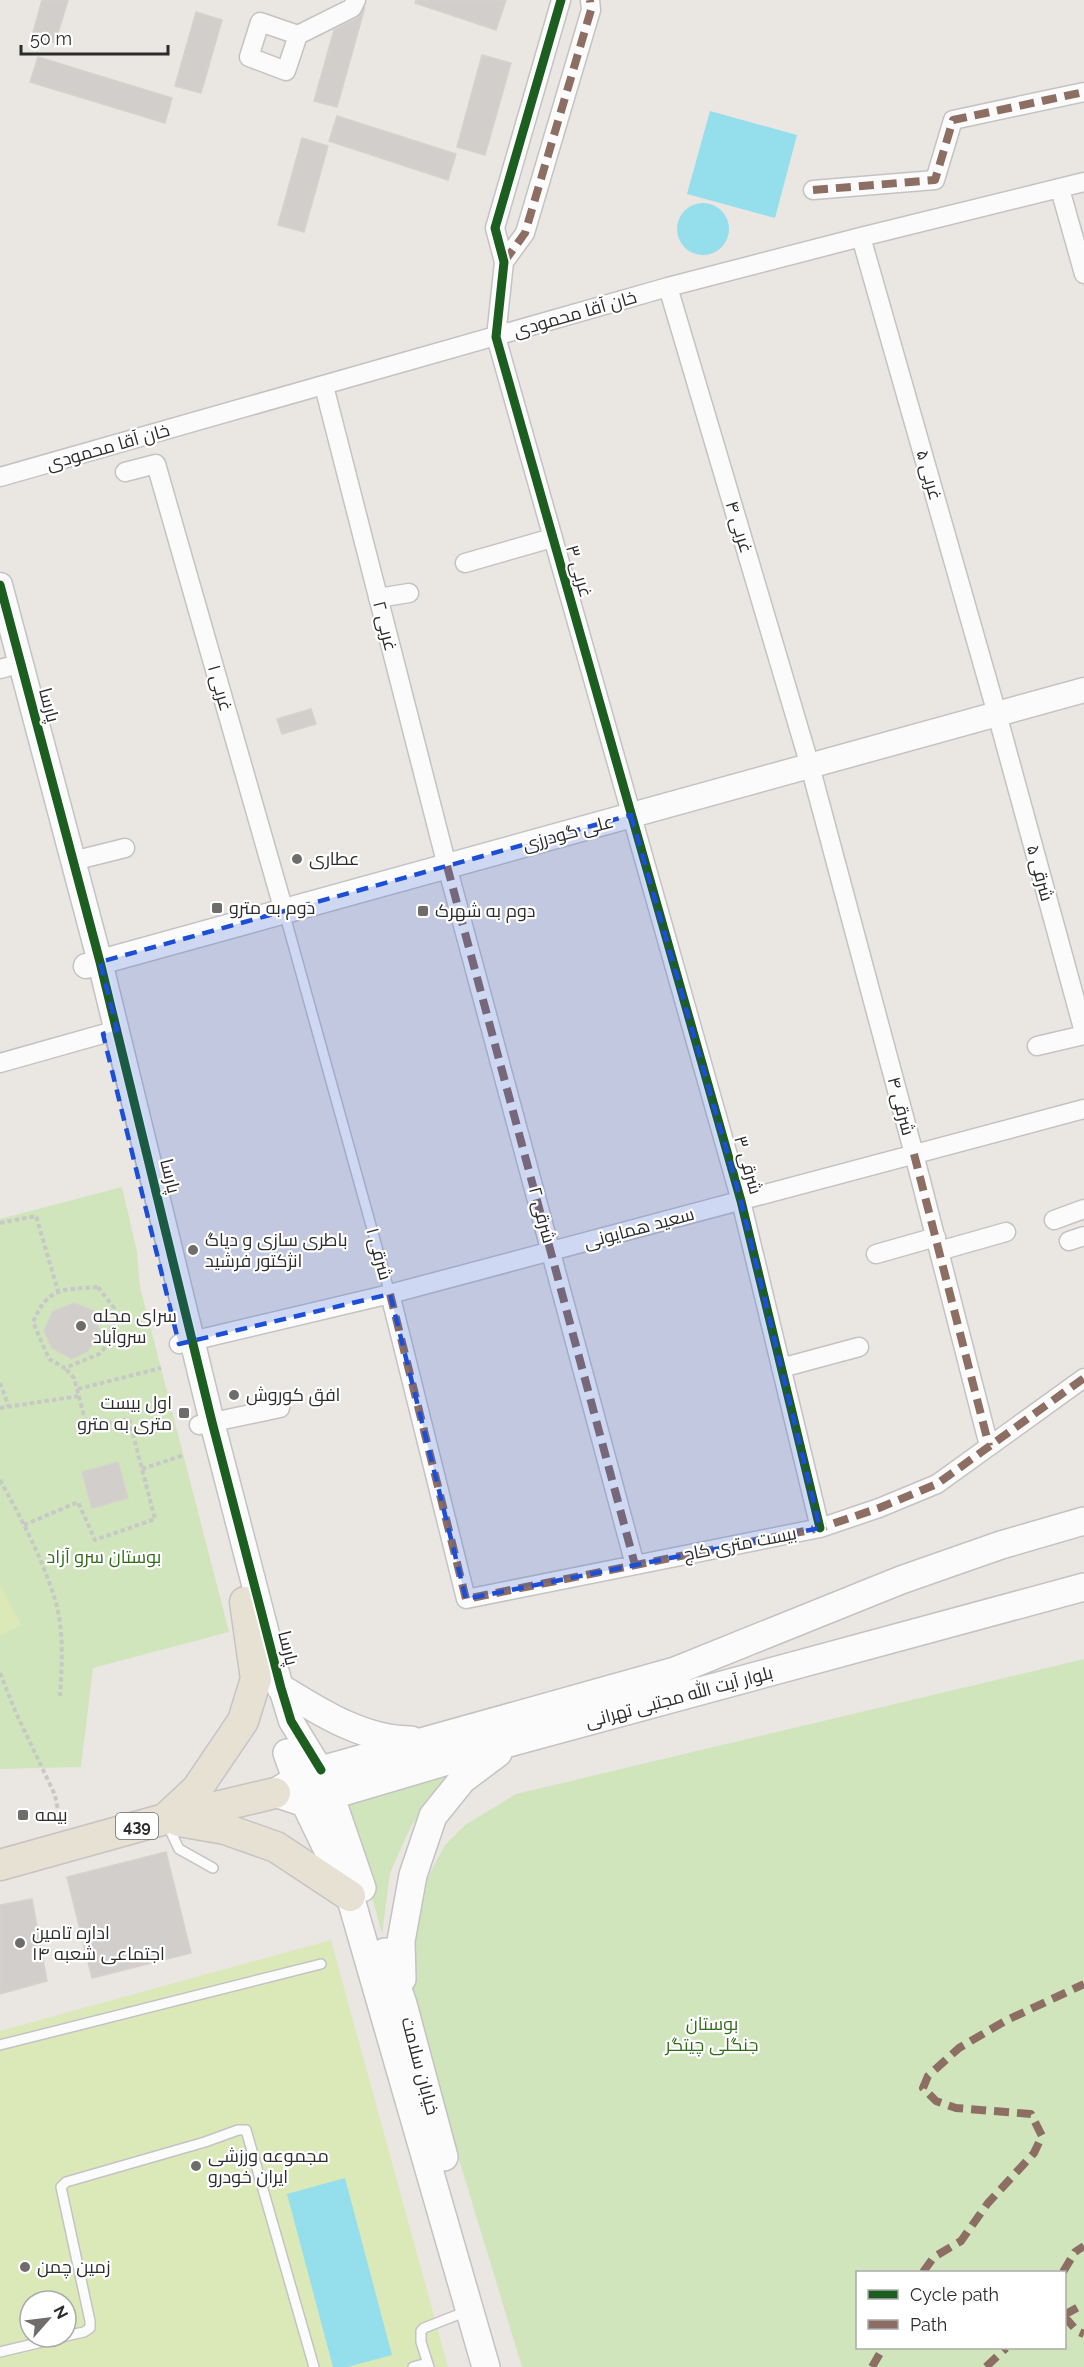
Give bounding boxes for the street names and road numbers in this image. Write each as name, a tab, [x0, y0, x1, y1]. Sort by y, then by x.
street label: خان آقا محمودی	[511, 286, 639, 342]
street label: خان آقا محمودی	[44, 419, 172, 475]
street label: ۵ غربی	[911, 447, 947, 503]
street label: ۴ غربی	[721, 498, 757, 556]
street label: ۳ غربی	[561, 542, 597, 600]
street label: ۲ غربی	[368, 599, 402, 653]
street label: ۱ غربی	[203, 662, 237, 714]
street label: پارسا	[33, 685, 64, 725]
street label: علی گودرزی	[520, 810, 616, 856]
street label: ۵ شرقی	[1022, 842, 1058, 904]
street label: ۴ شرقی	[883, 1074, 919, 1138]
street label: ۳ شرقی	[729, 1133, 767, 1197]
street label: پارسا	[154, 1156, 185, 1196]
street label: ۲ شرقی	[524, 1184, 560, 1246]
street label: سعید همایونی	[581, 1203, 697, 1253]
street label: ۱ شرقی	[361, 1225, 397, 1283]
street label: بیست متری کاج	[682, 1522, 799, 1567]
street label: پارسا	[272, 1628, 303, 1668]
street label: بلوار آیت الله مجتبی تهرانی	[582, 1660, 775, 1733]
road number: 439	[116, 1813, 158, 1839]
street label: خیابان سلامت	[396, 2015, 444, 2117]

